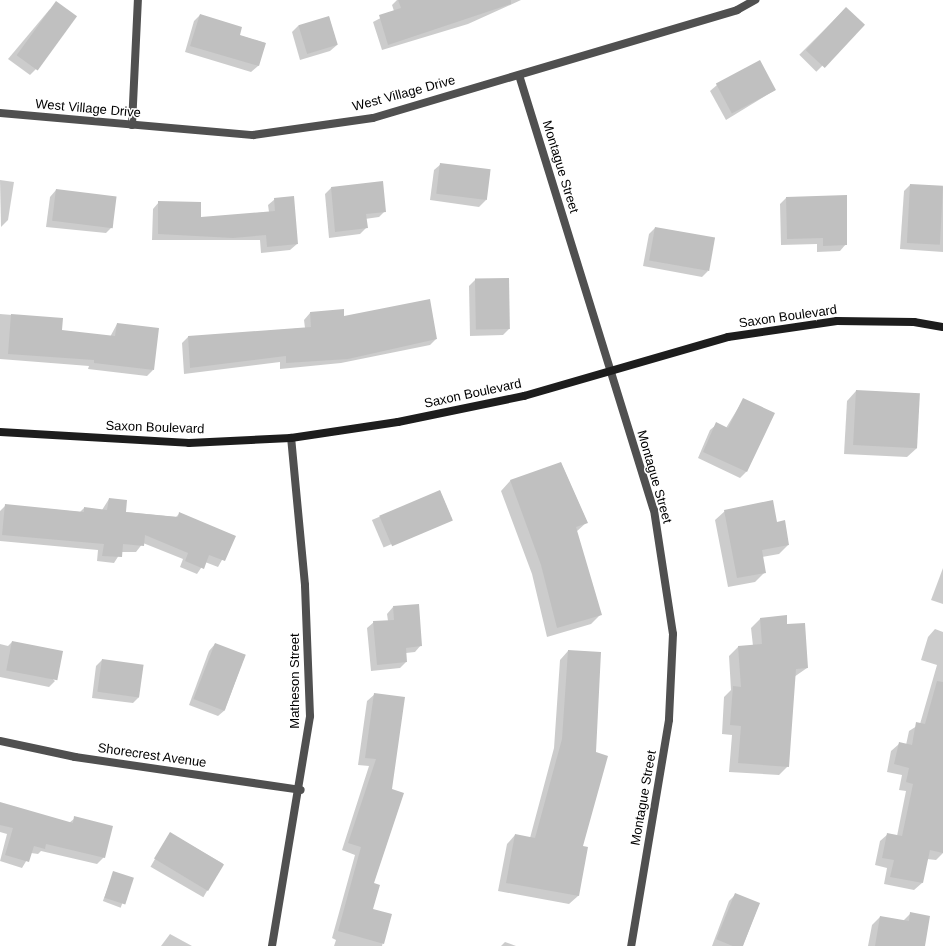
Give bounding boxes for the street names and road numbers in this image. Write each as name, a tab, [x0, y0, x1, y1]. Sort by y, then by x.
street label: West Village Drive	[351, 73, 457, 115]
street label: West Village Drive	[35, 97, 141, 121]
street label: Montague Street	[538, 119, 582, 215]
street label: Saxon Boulevard	[738, 302, 838, 332]
street label: Saxon Boulevard	[423, 376, 523, 412]
street label: Saxon Boulevard	[105, 418, 205, 438]
street label: Montague Street	[633, 429, 675, 525]
street label: Matheson Street	[287, 633, 303, 729]
street label: Shorecrest Avenue	[96, 741, 208, 771]
street label: Montague Street	[628, 749, 660, 847]

